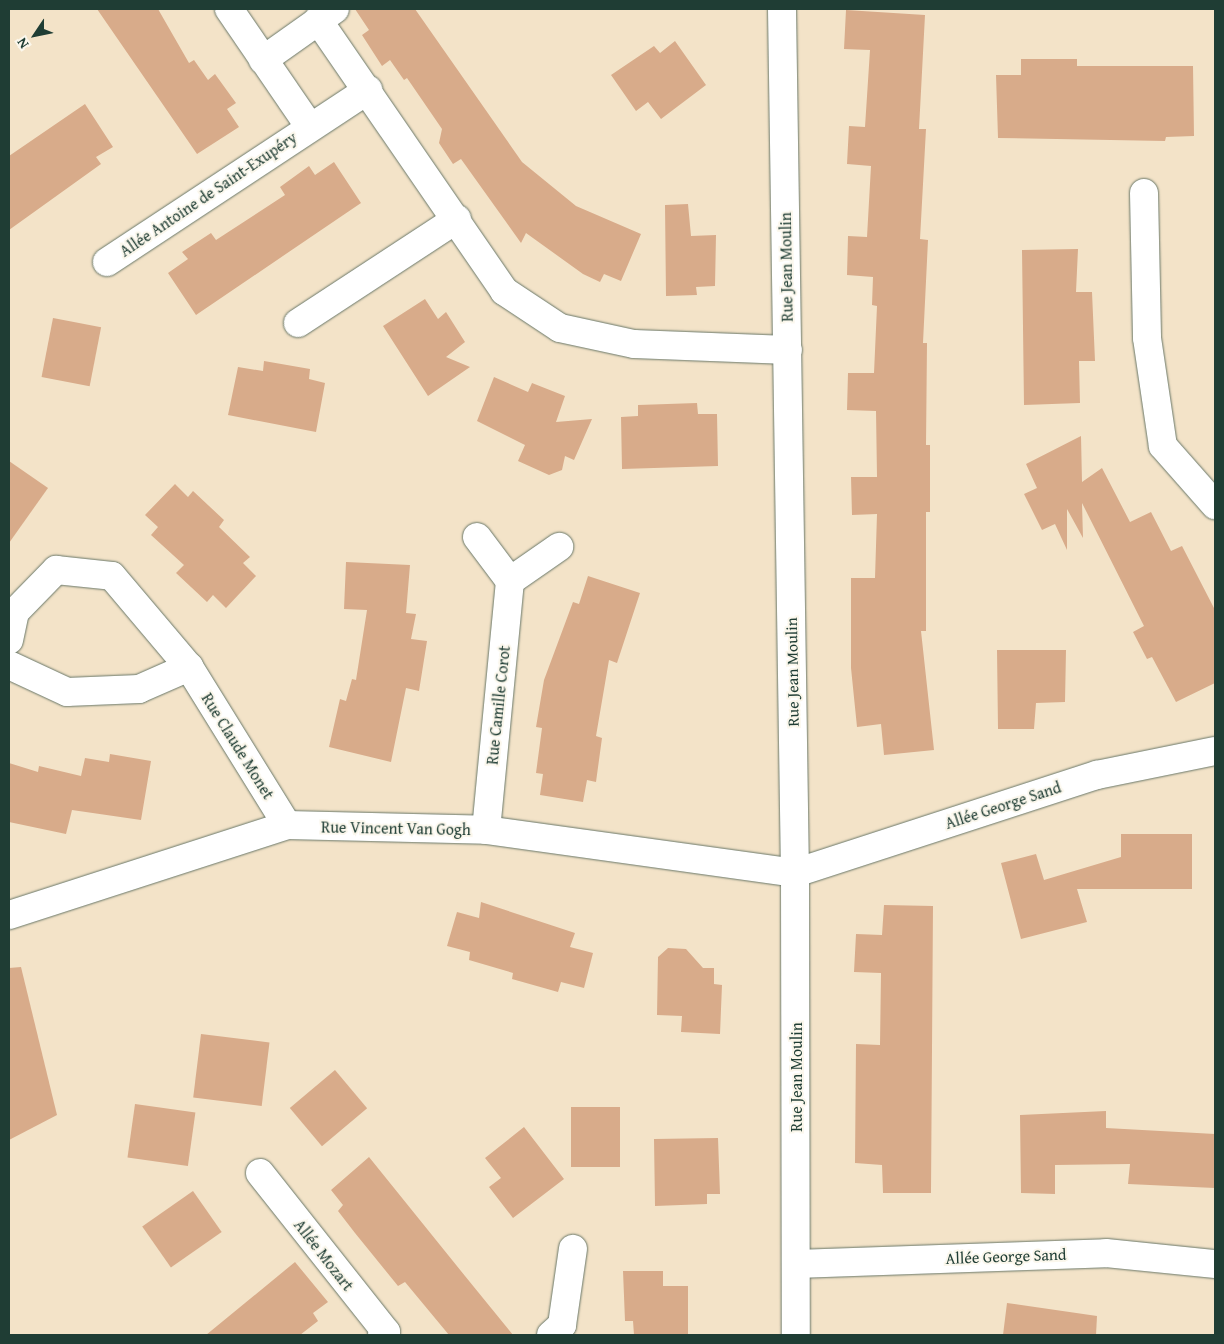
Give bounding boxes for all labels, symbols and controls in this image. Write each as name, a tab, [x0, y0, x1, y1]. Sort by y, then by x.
north arrow	[10, 10, 60, 60]
text: N	[12, 34, 33, 53]
street label: Allée Antoine de Saint-Exupéry	[116, 127, 300, 261]
street label: Rue Jean Moulin	[775, 212, 797, 322]
street label: Rue Jean Moulin	[781, 617, 803, 727]
street label: Rue Camille Corot	[482, 644, 514, 766]
street label: Rue Claude Monet	[198, 689, 278, 803]
street label: Allée George Sand	[943, 777, 1063, 833]
street label: Rue Vincent Van Gogh	[321, 817, 471, 839]
street label: Rue Jean Moulin	[786, 1022, 806, 1132]
street label: Allée Mozart	[290, 1215, 358, 1295]
street label: Allée George Sand	[945, 1244, 1067, 1268]

